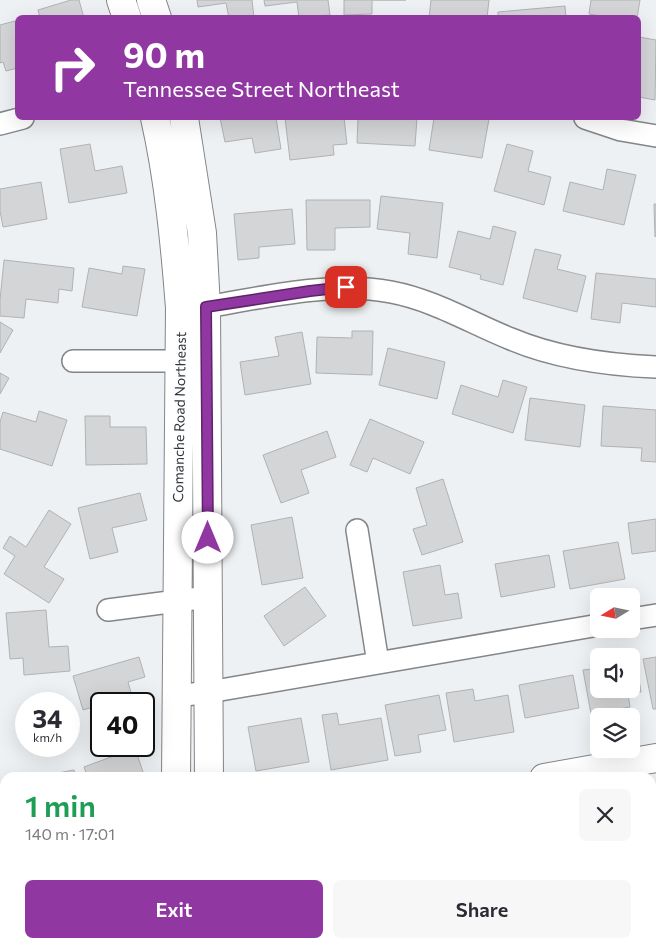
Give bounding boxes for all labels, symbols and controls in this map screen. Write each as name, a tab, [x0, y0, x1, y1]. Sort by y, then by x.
text: 90 m	[123, 32, 205, 75]
icon: right	[40, 35, 105, 100]
text: Tennessee Street Northeast	[123, 75, 400, 102]
pin	[325, 266, 367, 308]
icon: arrive	[332, 273, 360, 301]
street label: Comanche Road Northeast	[169, 331, 189, 503]
position arrow	[181, 511, 233, 563]
north arrow	[590, 588, 640, 638]
map controls	[590, 588, 640, 758]
button: sound	[590, 648, 640, 698]
speed limit sign: 40	[90, 692, 155, 757]
text: 34	[33, 703, 62, 733]
button: layers	[590, 708, 640, 758]
text: km/h	[33, 730, 62, 744]
text: 1 min	[25, 786, 96, 823]
button: close	[579, 789, 631, 841]
text: 140 m · 17:01	[25, 824, 115, 843]
button: Exit	[25, 880, 323, 938]
button: Share	[333, 880, 631, 938]

